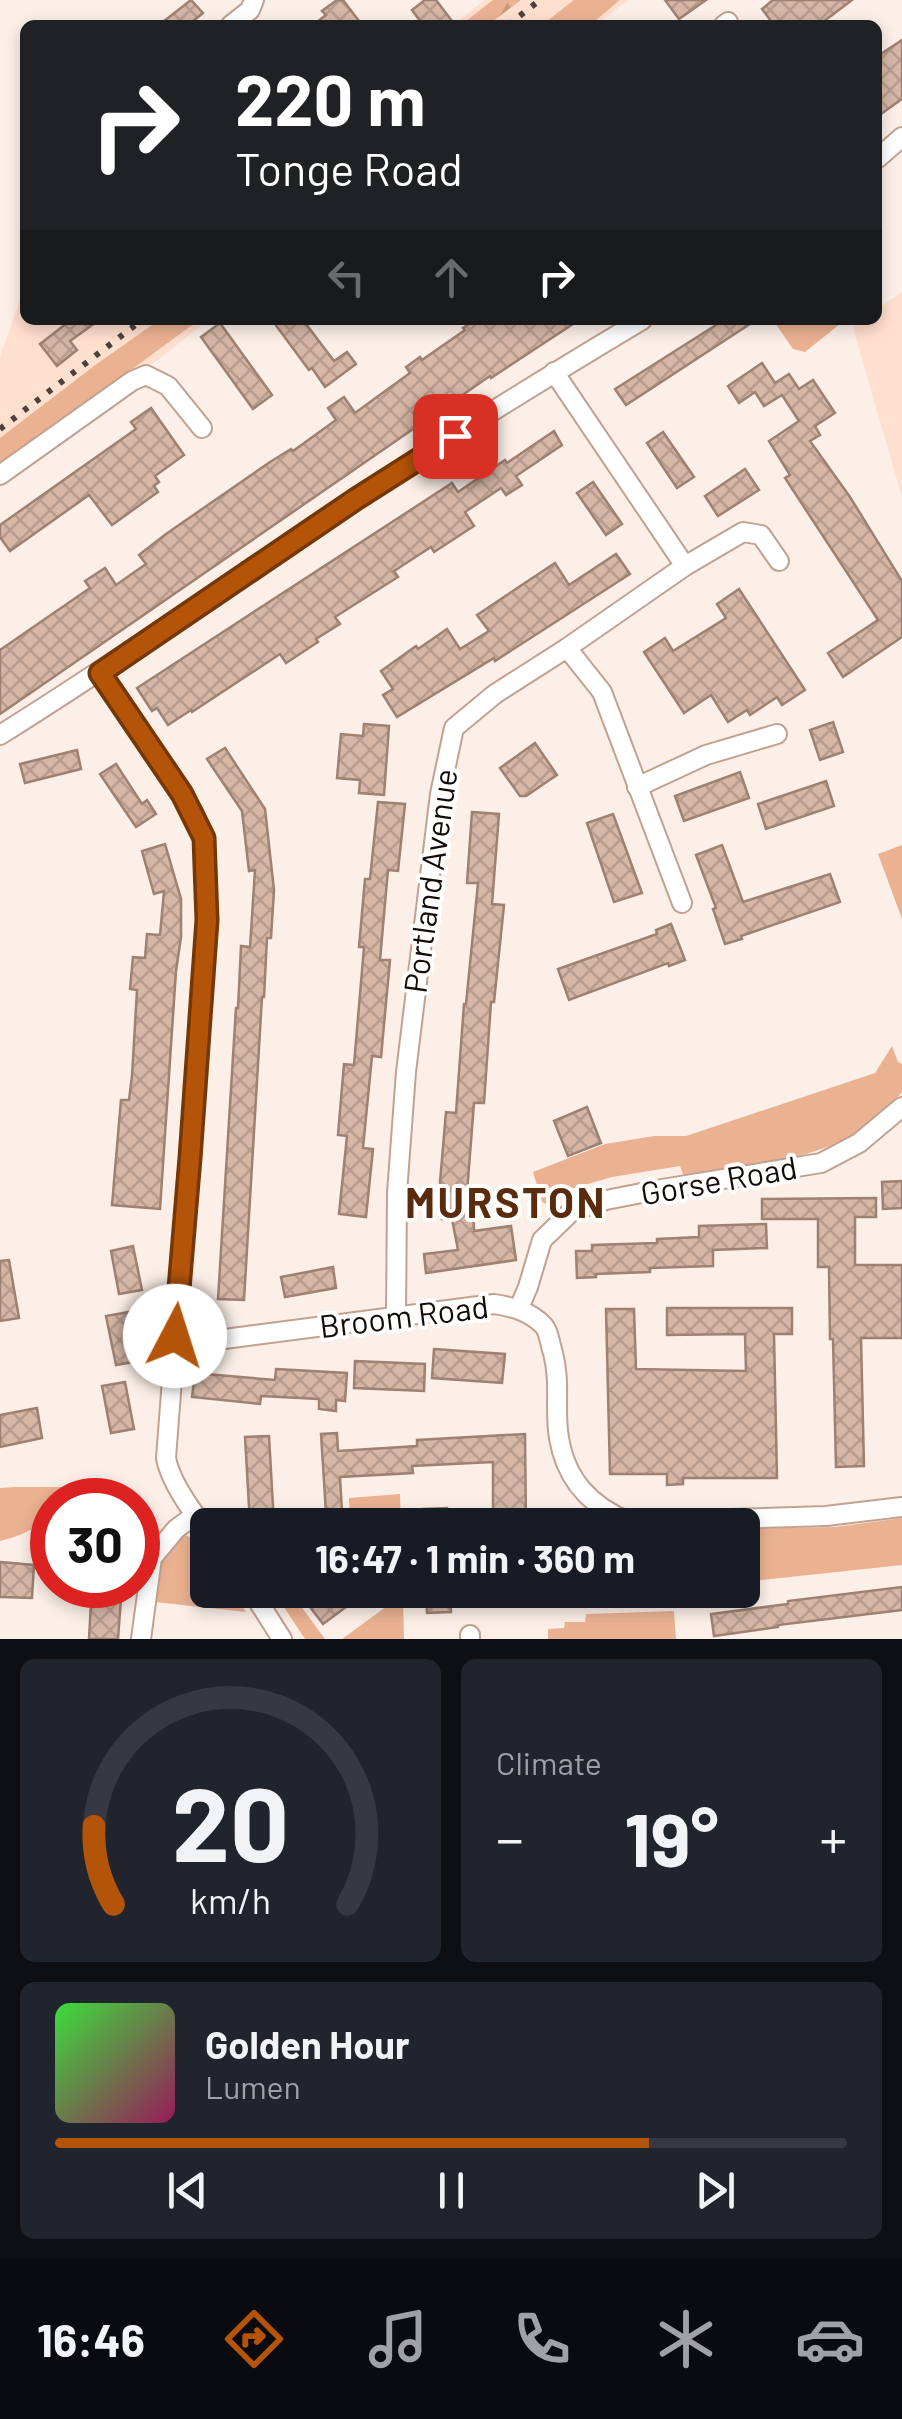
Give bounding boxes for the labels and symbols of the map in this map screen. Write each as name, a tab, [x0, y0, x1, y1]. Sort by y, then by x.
pin	[413, 394, 498, 479]
street label: Portland Avenue	[394, 766, 464, 995]
street label: Gorse Road	[637, 1147, 800, 1211]
district label: MURSTON	[405, 1176, 607, 1226]
position arrow	[123, 1284, 227, 1388]
street label: Broom Road	[317, 1286, 490, 1344]
speed limit sign: 30	[30, 1478, 160, 1608]

